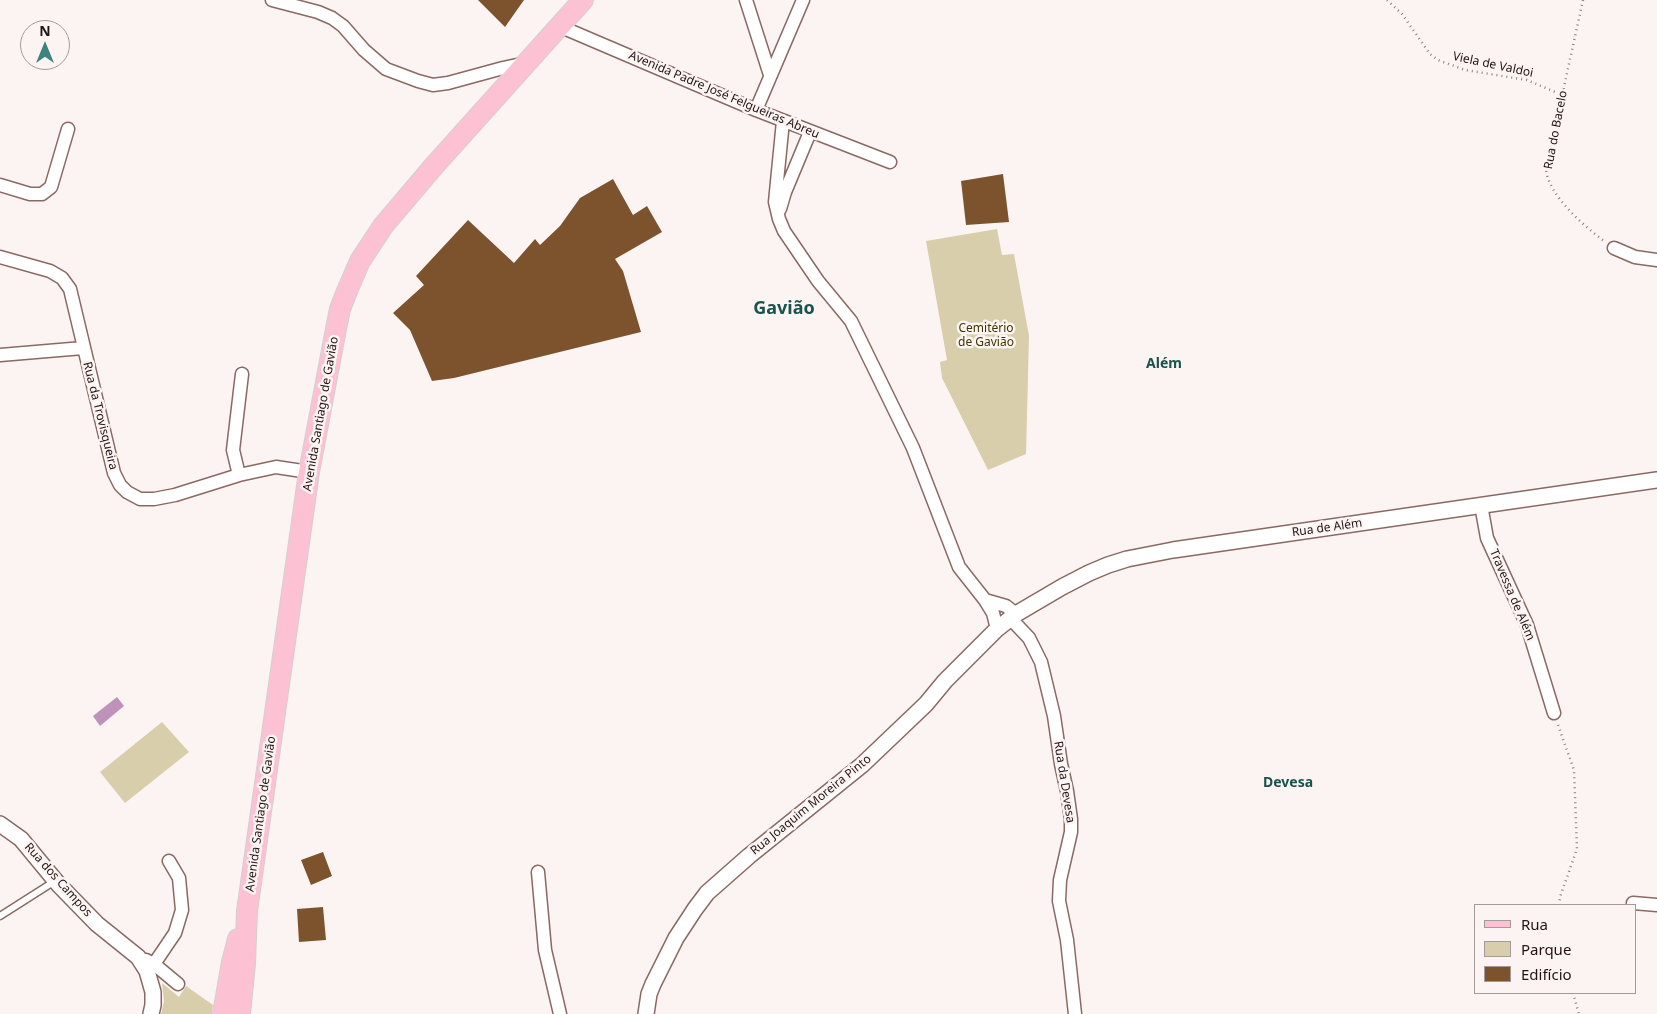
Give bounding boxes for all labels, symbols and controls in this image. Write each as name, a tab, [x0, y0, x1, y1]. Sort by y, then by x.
north arrow	[20, 20, 70, 70]
text: N	[39, 21, 51, 40]
street label: Avenida Padre José Felgueiras Abreu	[627, 48, 821, 142]
street label: Viela de Valdoi	[1451, 49, 1535, 81]
street label: Rua do Bacelo	[1541, 89, 1571, 171]
district label: Gavião	[753, 298, 815, 320]
park label: Cemitério de Gavião	[958, 322, 1014, 350]
street label: Avenida Santiago de Gavião	[300, 336, 342, 492]
district label: Além	[1146, 356, 1182, 372]
street label: Rua da Trovisqueira	[80, 360, 120, 472]
street label: Rua de Além	[1291, 516, 1363, 540]
street label: Travessa de Além	[1486, 547, 1538, 643]
street label: Avenida Santiago de Gavião	[243, 735, 279, 893]
street label: Rua da Devesa	[1050, 740, 1078, 824]
street label: Rua Joaquim Moreira Pinto	[748, 752, 874, 858]
district label: Devesa	[1263, 775, 1313, 791]
street label: Rua dos Campos	[21, 840, 95, 920]
legend	[1474, 904, 1637, 994]
text: Rua	[1521, 914, 1548, 934]
text: Parque	[1521, 939, 1571, 959]
text: Edifício	[1521, 964, 1572, 984]

